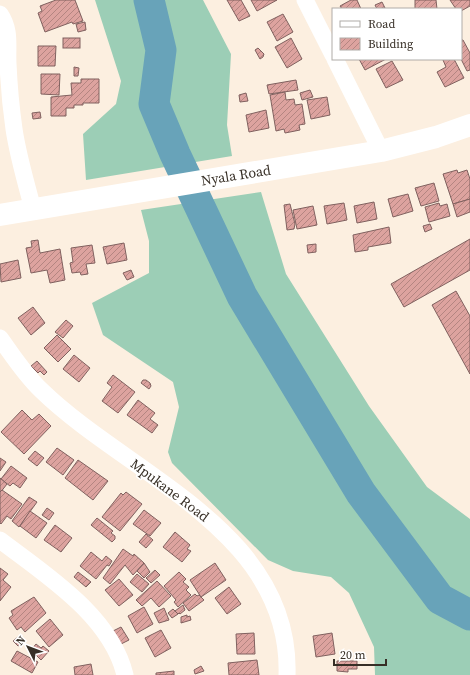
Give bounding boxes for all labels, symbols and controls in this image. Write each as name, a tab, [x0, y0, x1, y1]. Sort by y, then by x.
legend	[332, 8, 462, 60]
text: Road	[368, 16, 395, 32]
text: Building	[368, 36, 413, 52]
street label: Nyala Road	[200, 160, 272, 190]
street label: Mpukane Road	[127, 454, 213, 526]
north arrow	[8, 627, 48, 667]
text: N	[13, 633, 29, 649]
scale bar	[334, 641, 386, 667]
text: 20 m	[340, 647, 366, 663]

